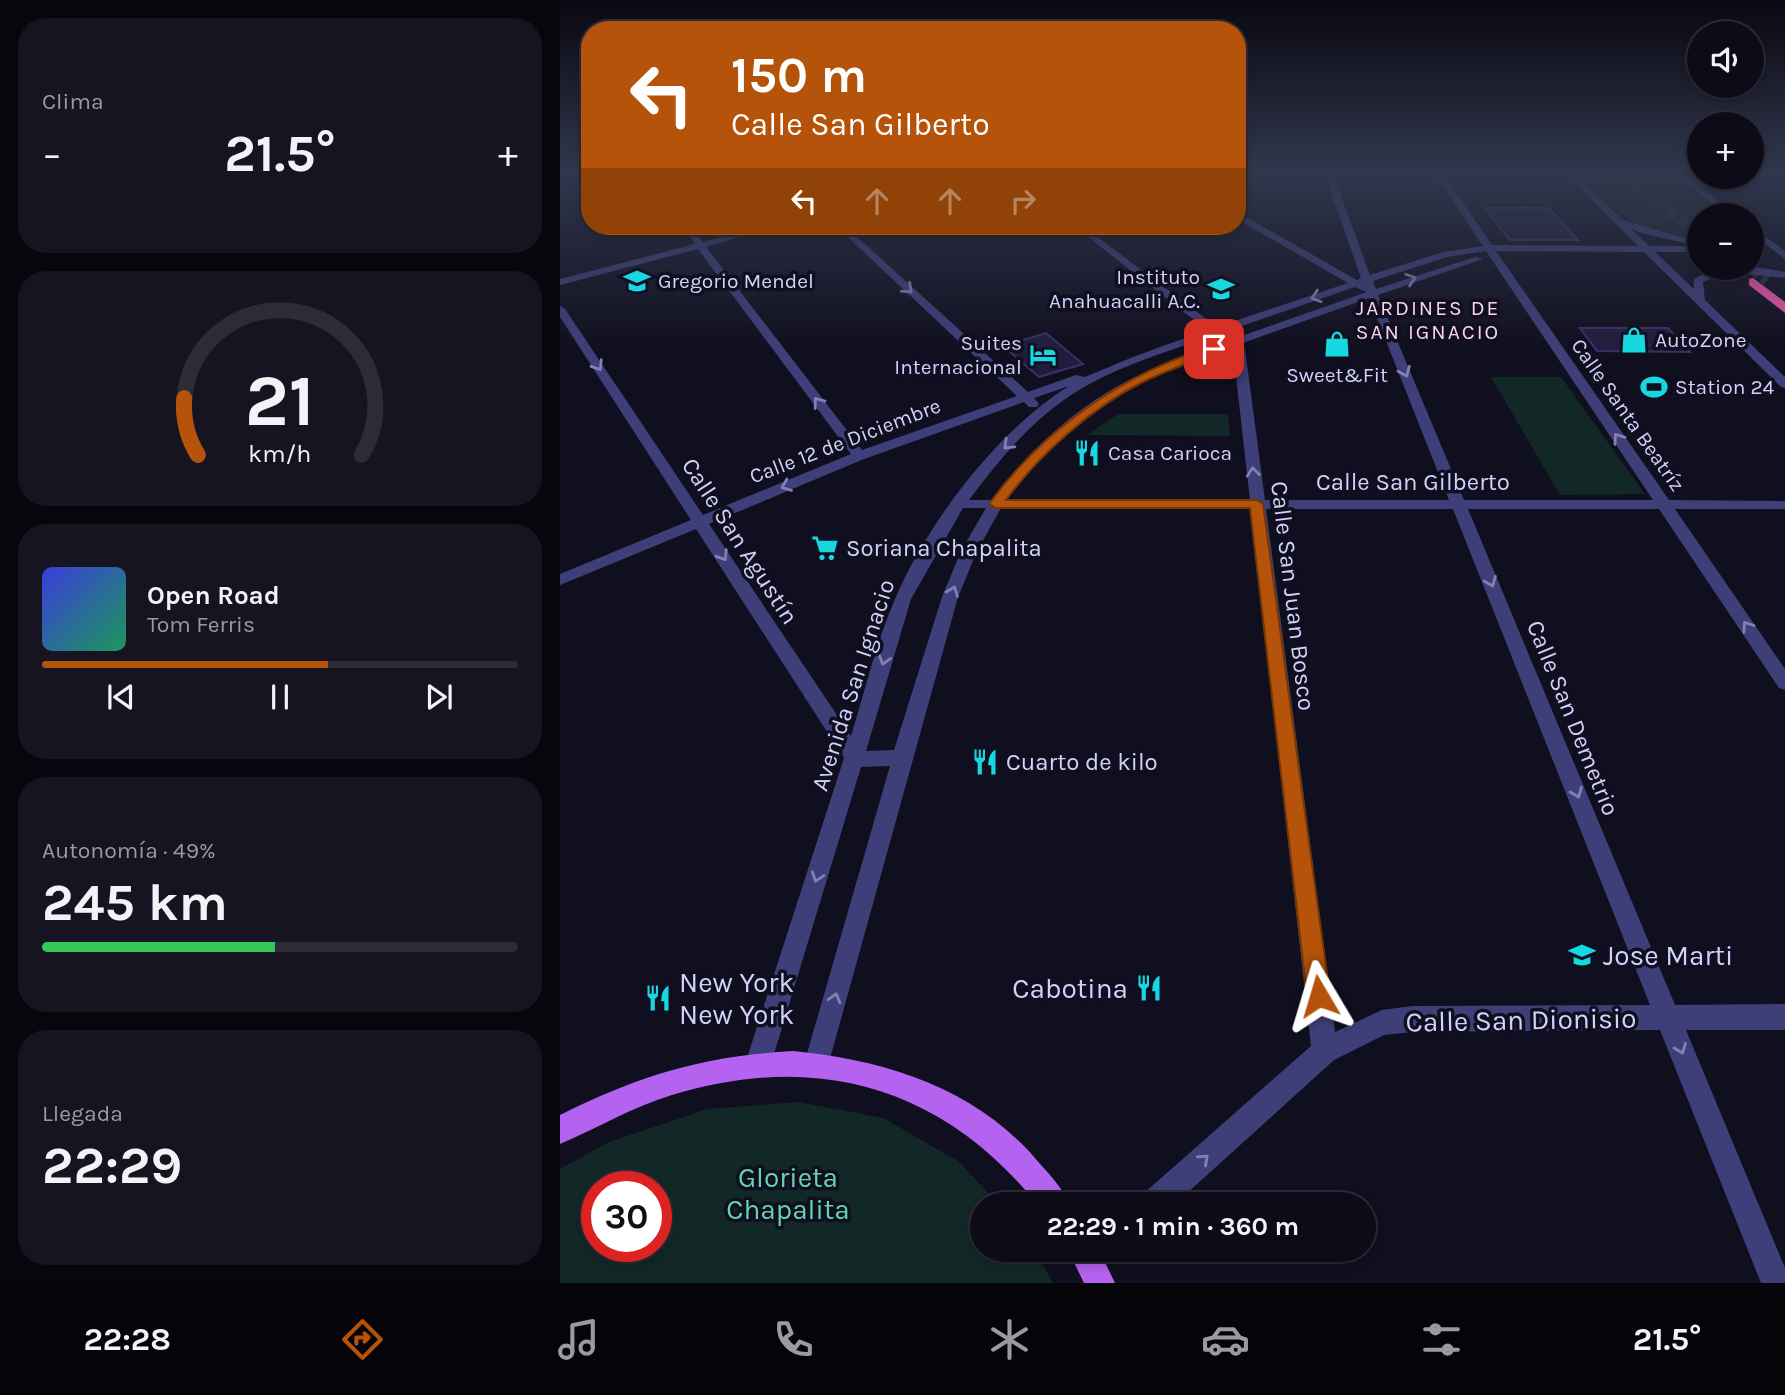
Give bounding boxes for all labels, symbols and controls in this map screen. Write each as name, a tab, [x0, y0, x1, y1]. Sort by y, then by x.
map controls	[1687, 21, 1764, 280]
button: sound	[1687, 21, 1764, 98]
text: 150 m	[731, 47, 867, 104]
icon: left	[616, 49, 707, 140]
text: Clima	[42, 88, 104, 115]
text: Calle San Gilberto	[731, 106, 990, 143]
button: +	[1687, 112, 1764, 189]
text: 21.5°	[224, 123, 336, 184]
text: −	[42, 132, 62, 177]
text: +	[498, 132, 518, 177]
icon: left	[785, 182, 823, 220]
icon: ahead	[858, 182, 896, 220]
icon: ahead	[931, 182, 969, 220]
icon: right	[1004, 182, 1042, 220]
button: −	[1687, 203, 1764, 280]
place label: Instituto Anahuacalli A.C.	[1049, 265, 1200, 313]
school or university icon: Gregorio Mendel	[622, 266, 652, 296]
place label: Gregorio Mendel	[658, 269, 814, 293]
one-way arrow	[1405, 273, 1417, 287]
school or university icon: Instituto Anahuacalli A.C.	[1206, 274, 1236, 304]
one-way arrow	[900, 280, 913, 293]
one-way arrow	[1310, 289, 1322, 303]
district label: JARDINES DE SAN IGNACIO	[1356, 296, 1500, 344]
pin	[1184, 319, 1244, 379]
shop icon: AutoZone	[1619, 325, 1649, 355]
place label: AutoZone	[1655, 328, 1747, 352]
shop icon: Sweet&Fit	[1322, 329, 1352, 359]
icon: arrive	[1195, 330, 1233, 368]
place label: Suites Internacional	[894, 331, 1022, 379]
street label: Calle Santa Beatríz	[1566, 334, 1690, 496]
hotel icon: Suites Internacional	[1028, 340, 1058, 370]
text: 21	[245, 358, 315, 443]
one-way arrow	[589, 358, 602, 371]
place label: Sweet&Fit	[1286, 363, 1388, 387]
one-way arrow	[1396, 365, 1410, 377]
sports icon: Station 24	[1639, 372, 1669, 402]
place label: Station 24	[1675, 375, 1775, 399]
street label: Calle 12 de Diciembre	[746, 393, 944, 489]
one-way arrow	[814, 397, 826, 409]
one-way arrow	[1613, 433, 1626, 446]
one-way arrow	[1004, 436, 1017, 449]
text: km/h	[248, 438, 312, 467]
restaurant icon: Casa Carioca	[1072, 438, 1102, 468]
place label: Casa Carioca	[1108, 441, 1232, 465]
street label: Calle San Agustín	[676, 453, 804, 629]
one-way arrow	[1246, 467, 1261, 478]
street label: Calle San Gilberto	[1316, 468, 1510, 496]
one-way arrow	[781, 477, 793, 491]
street label: Calle San Juan Bosco	[1265, 480, 1321, 712]
supermarket icon: Soriana Chapalita	[810, 533, 840, 563]
place label: Soriana Chapalita	[846, 534, 1042, 562]
one-way arrow	[715, 548, 727, 561]
one-way arrow	[1483, 575, 1497, 587]
street label: Avenida San Ignacio	[806, 576, 900, 794]
text: Open Road	[147, 580, 280, 611]
one-way arrow	[944, 586, 958, 598]
text: Tom Ferris	[147, 611, 255, 638]
street label: Calle San Demetrio	[1521, 616, 1625, 820]
one-way arrow	[1743, 621, 1755, 634]
one-way arrow	[878, 654, 893, 666]
icon: previous	[102, 678, 140, 716]
icon: pause	[261, 678, 299, 716]
icon: next	[420, 678, 458, 716]
restaurant icon: Cuarto de kilo	[970, 747, 1000, 777]
place label: Cuarto de kilo	[1006, 748, 1158, 776]
one-way arrow	[1568, 786, 1582, 798]
text: Autonomía · 49%	[42, 837, 216, 864]
one-way arrow	[811, 871, 826, 883]
text: 245 km	[42, 872, 228, 933]
place label: Jose Marti	[1603, 939, 1733, 972]
school or university icon: Jose Marti	[1567, 940, 1597, 970]
position arrow	[1282, 959, 1356, 1033]
place label: New York New York	[679, 966, 794, 1031]
place label: Cabotina	[1012, 972, 1128, 1005]
restaurant icon: Cabotina	[1134, 973, 1164, 1003]
restaurant icon: New York New York	[643, 983, 673, 1013]
one-way arrow	[827, 992, 841, 1004]
street label: Calle San Dionisio	[1405, 1001, 1637, 1039]
one-way arrow	[1672, 1042, 1686, 1054]
text: Llegada	[42, 1100, 123, 1127]
text: 22:29	[42, 1135, 182, 1196]
one-way arrow	[1196, 1155, 1209, 1167]
park label: Glorieta Chapalita	[726, 1161, 850, 1226]
speed limit sign: 30	[581, 1171, 672, 1262]
text: 22:29 · 1 min · 360 m	[1047, 1211, 1299, 1242]
icon: directions	[338, 1315, 387, 1364]
icon: music	[554, 1315, 603, 1364]
icon: phone	[769, 1315, 818, 1364]
icon: climate	[985, 1315, 1034, 1364]
icon: car	[1201, 1315, 1250, 1364]
icon: filters	[1417, 1315, 1466, 1364]
text: 22:28	[83, 1321, 171, 1358]
text: 21.5°	[1633, 1321, 1702, 1358]

